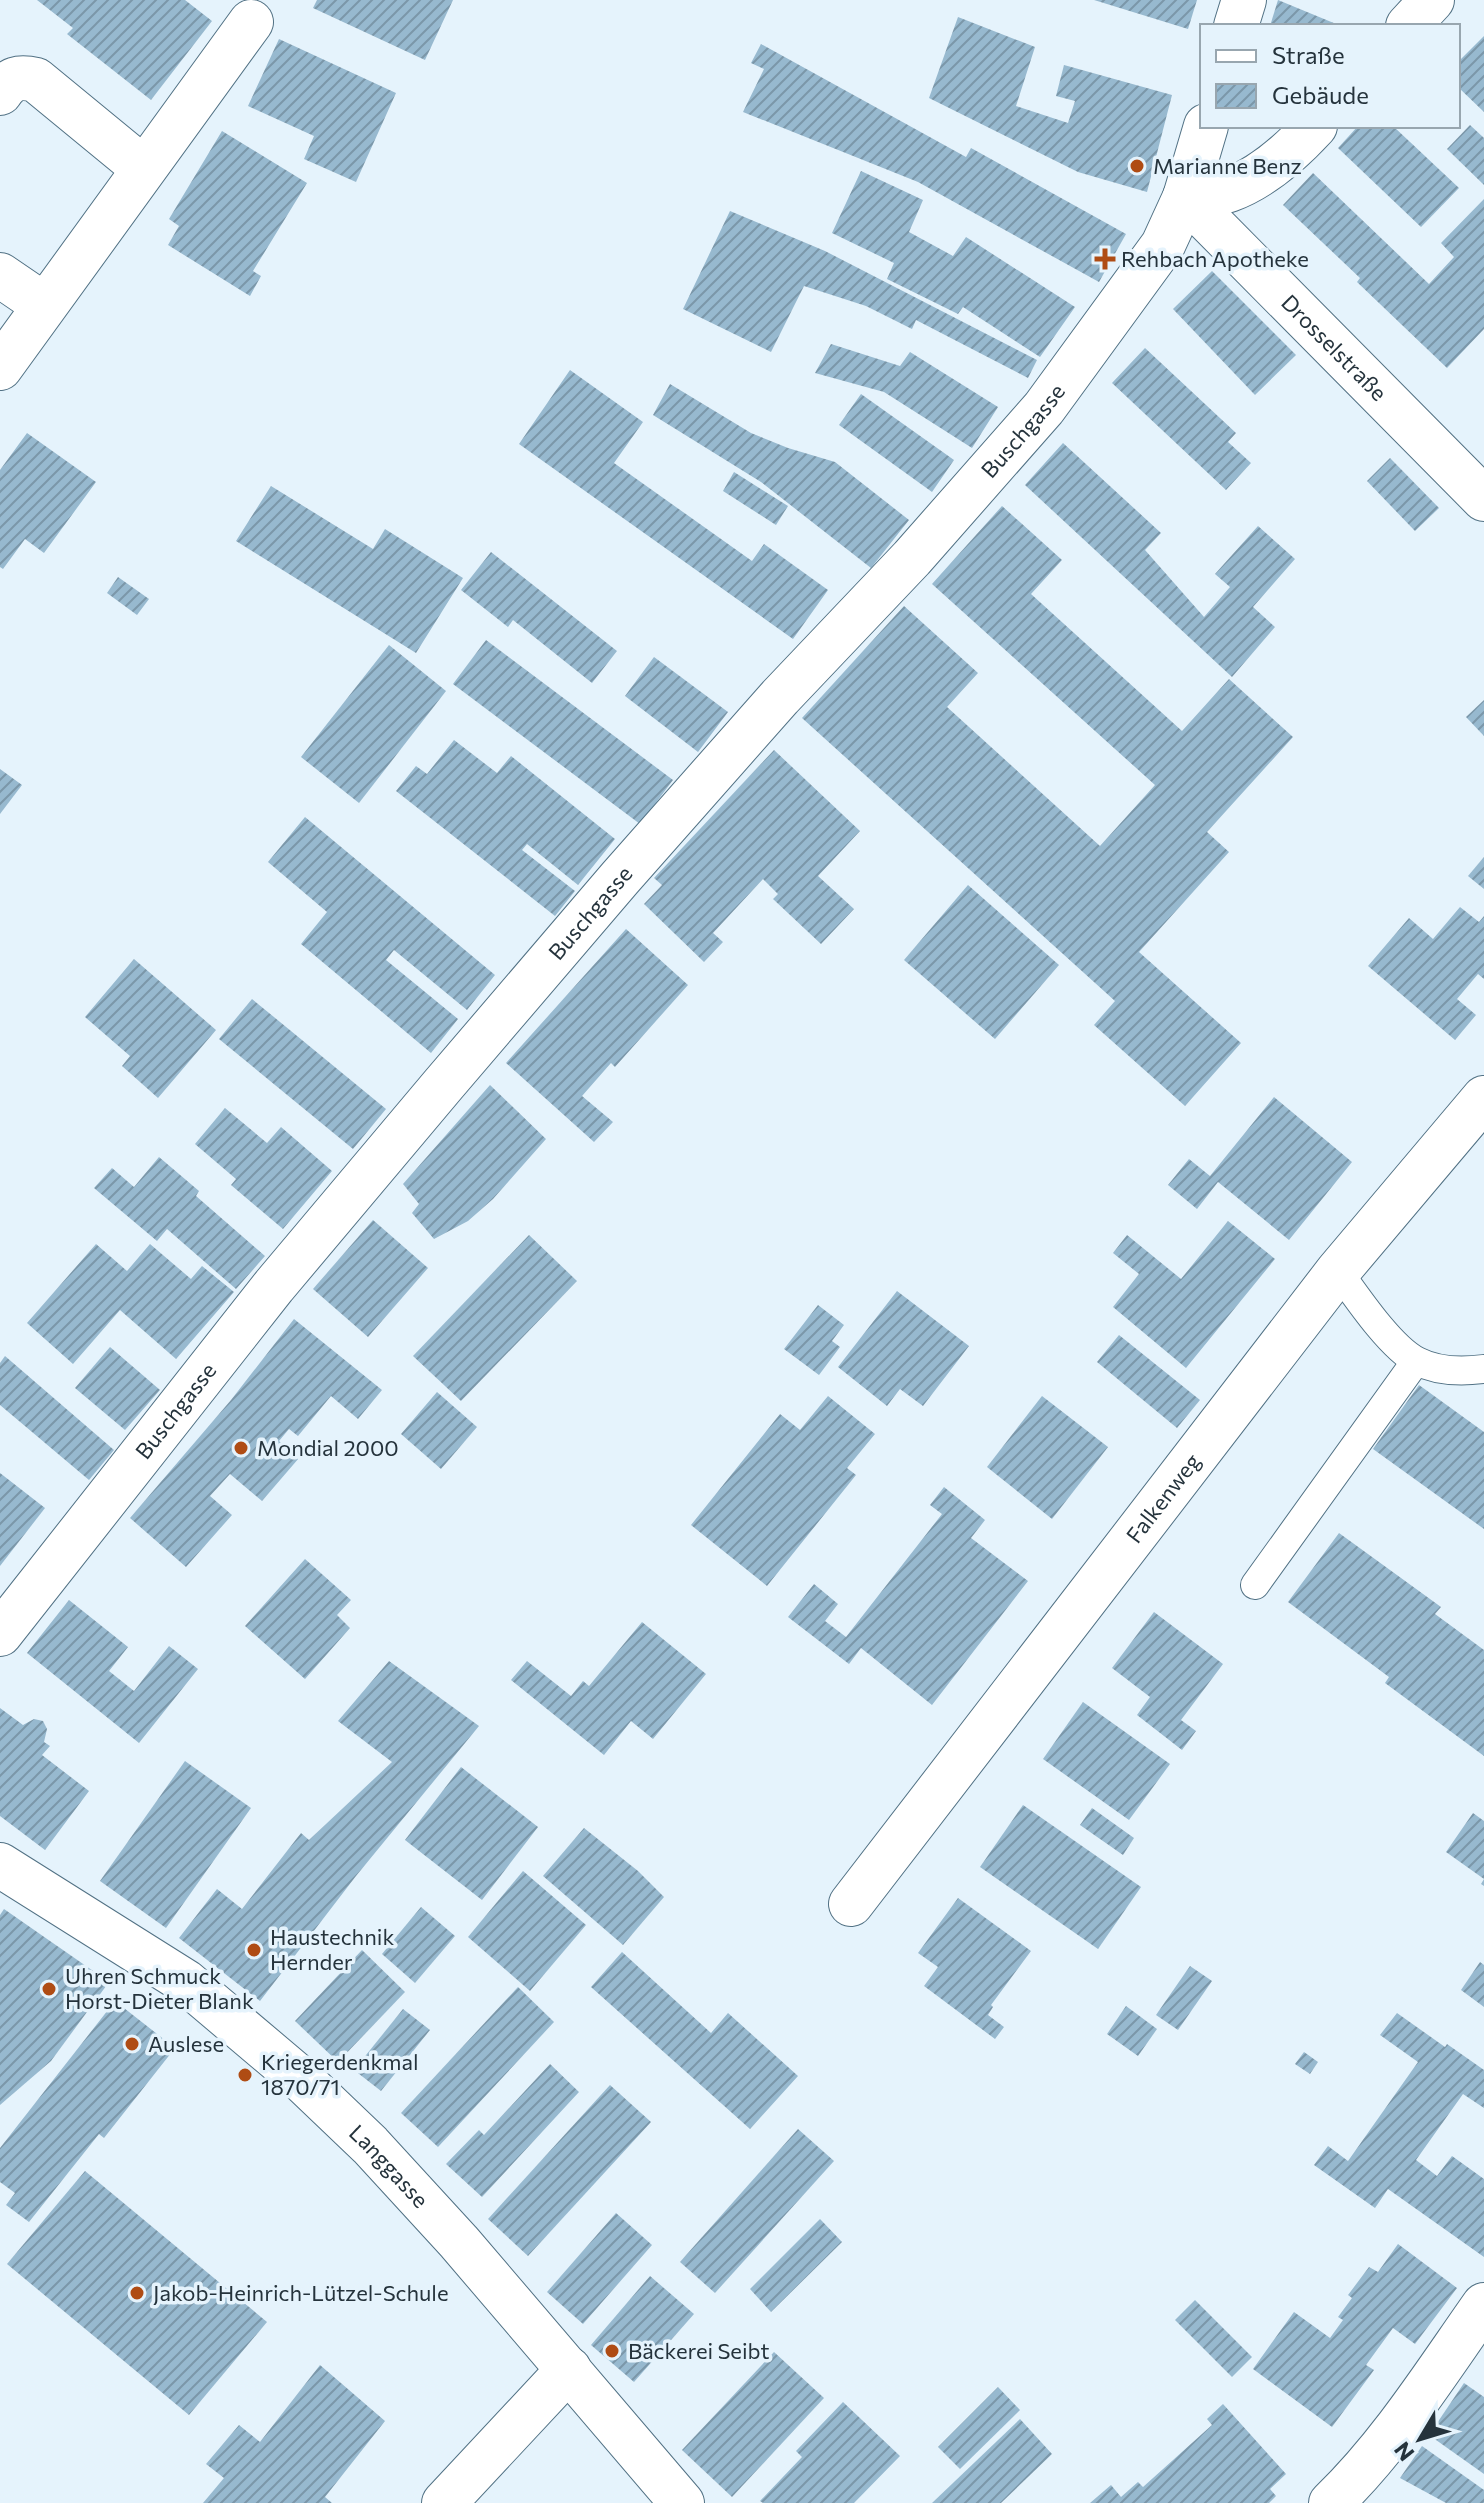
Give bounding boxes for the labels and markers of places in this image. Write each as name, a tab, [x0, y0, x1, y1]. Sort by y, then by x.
place label: Marianne Benz	[1153, 152, 1302, 179]
marker: Marianne Benz	[1128, 157, 1146, 175]
place label: Rehbach Apotheke	[1121, 245, 1309, 272]
marker: Rehbach Apotheke	[1096, 250, 1114, 268]
place label: Mondial 2000	[257, 1434, 399, 1461]
marker: Mondial 2000	[232, 1439, 250, 1457]
place label: Haustechnik Hernder	[270, 1923, 394, 1975]
marker: Haustechnik Hernder	[245, 1941, 263, 1959]
place label: Uhren Schmuck Horst-Dieter Blank	[65, 1962, 254, 2014]
marker: Uhren Schmuck Horst-Dieter Blank	[40, 1980, 58, 1998]
place label: Auslese	[148, 2030, 224, 2057]
marker: Auslese	[123, 2035, 141, 2053]
place label: Kriegerdenkmal 1870/71	[261, 2048, 419, 2100]
marker: Kriegerdenkmal 1870/71	[236, 2066, 254, 2084]
place label: Jakob-Heinrich-Lützel-Schule	[153, 2279, 449, 2306]
marker: Jakob-Heinrich-Lützel-Schule	[128, 2284, 146, 2302]
place label: Bäckerei Seibt	[628, 2337, 769, 2364]
marker: Bäckerei Seibt	[603, 2342, 621, 2360]

